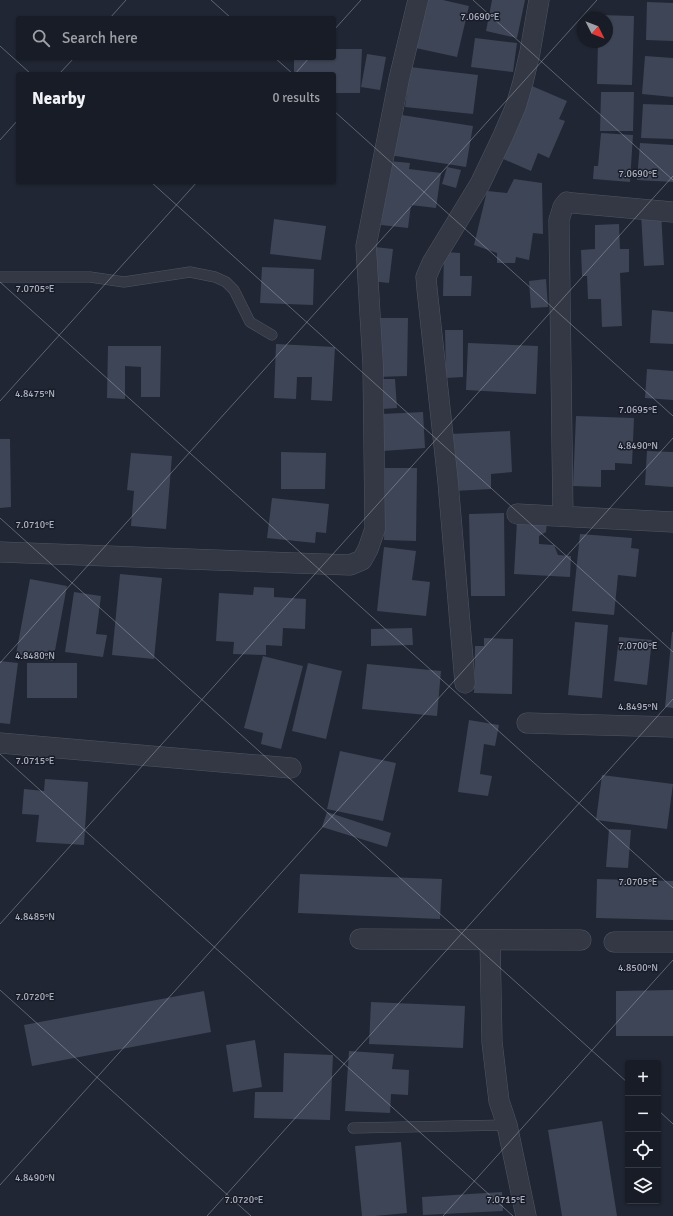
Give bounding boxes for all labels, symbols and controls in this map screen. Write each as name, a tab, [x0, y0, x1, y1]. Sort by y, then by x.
text: 7.0690°E	[461, 11, 500, 23]
north arrow	[577, 12, 613, 48]
search box	[16, 16, 336, 60]
icon: search	[30, 27, 52, 49]
text: Search here	[62, 29, 138, 47]
text: Nearby	[32, 88, 85, 109]
text: 0 results	[272, 90, 320, 106]
text: 7.0690°E	[619, 168, 658, 180]
text: 7.0705°E	[16, 283, 55, 295]
text: 4.8475°N	[15, 388, 55, 400]
text: 7.0695°E	[619, 404, 658, 416]
text: 4.8490°N	[618, 440, 658, 452]
text: 7.0710°E	[16, 519, 55, 531]
text: 7.0700°E	[619, 640, 658, 652]
text: 4.8480°N	[15, 650, 55, 662]
text: 4.8495°N	[618, 701, 658, 713]
text: 7.0715°E	[16, 755, 55, 767]
text: 7.0705°E	[619, 876, 658, 888]
text: 4.8485°N	[15, 911, 55, 923]
text: 4.8500°N	[618, 962, 658, 974]
text: 7.0720°E	[16, 991, 55, 1003]
map controls	[625, 1060, 661, 1204]
button: +	[625, 1060, 661, 1096]
button: −	[625, 1096, 661, 1132]
button: locate	[625, 1132, 661, 1168]
button: layers	[625, 1168, 661, 1204]
text: 4.8490°N	[15, 1172, 55, 1184]
text: 7.0720°E	[225, 1194, 264, 1206]
text: 7.0715°E	[487, 1194, 526, 1206]

